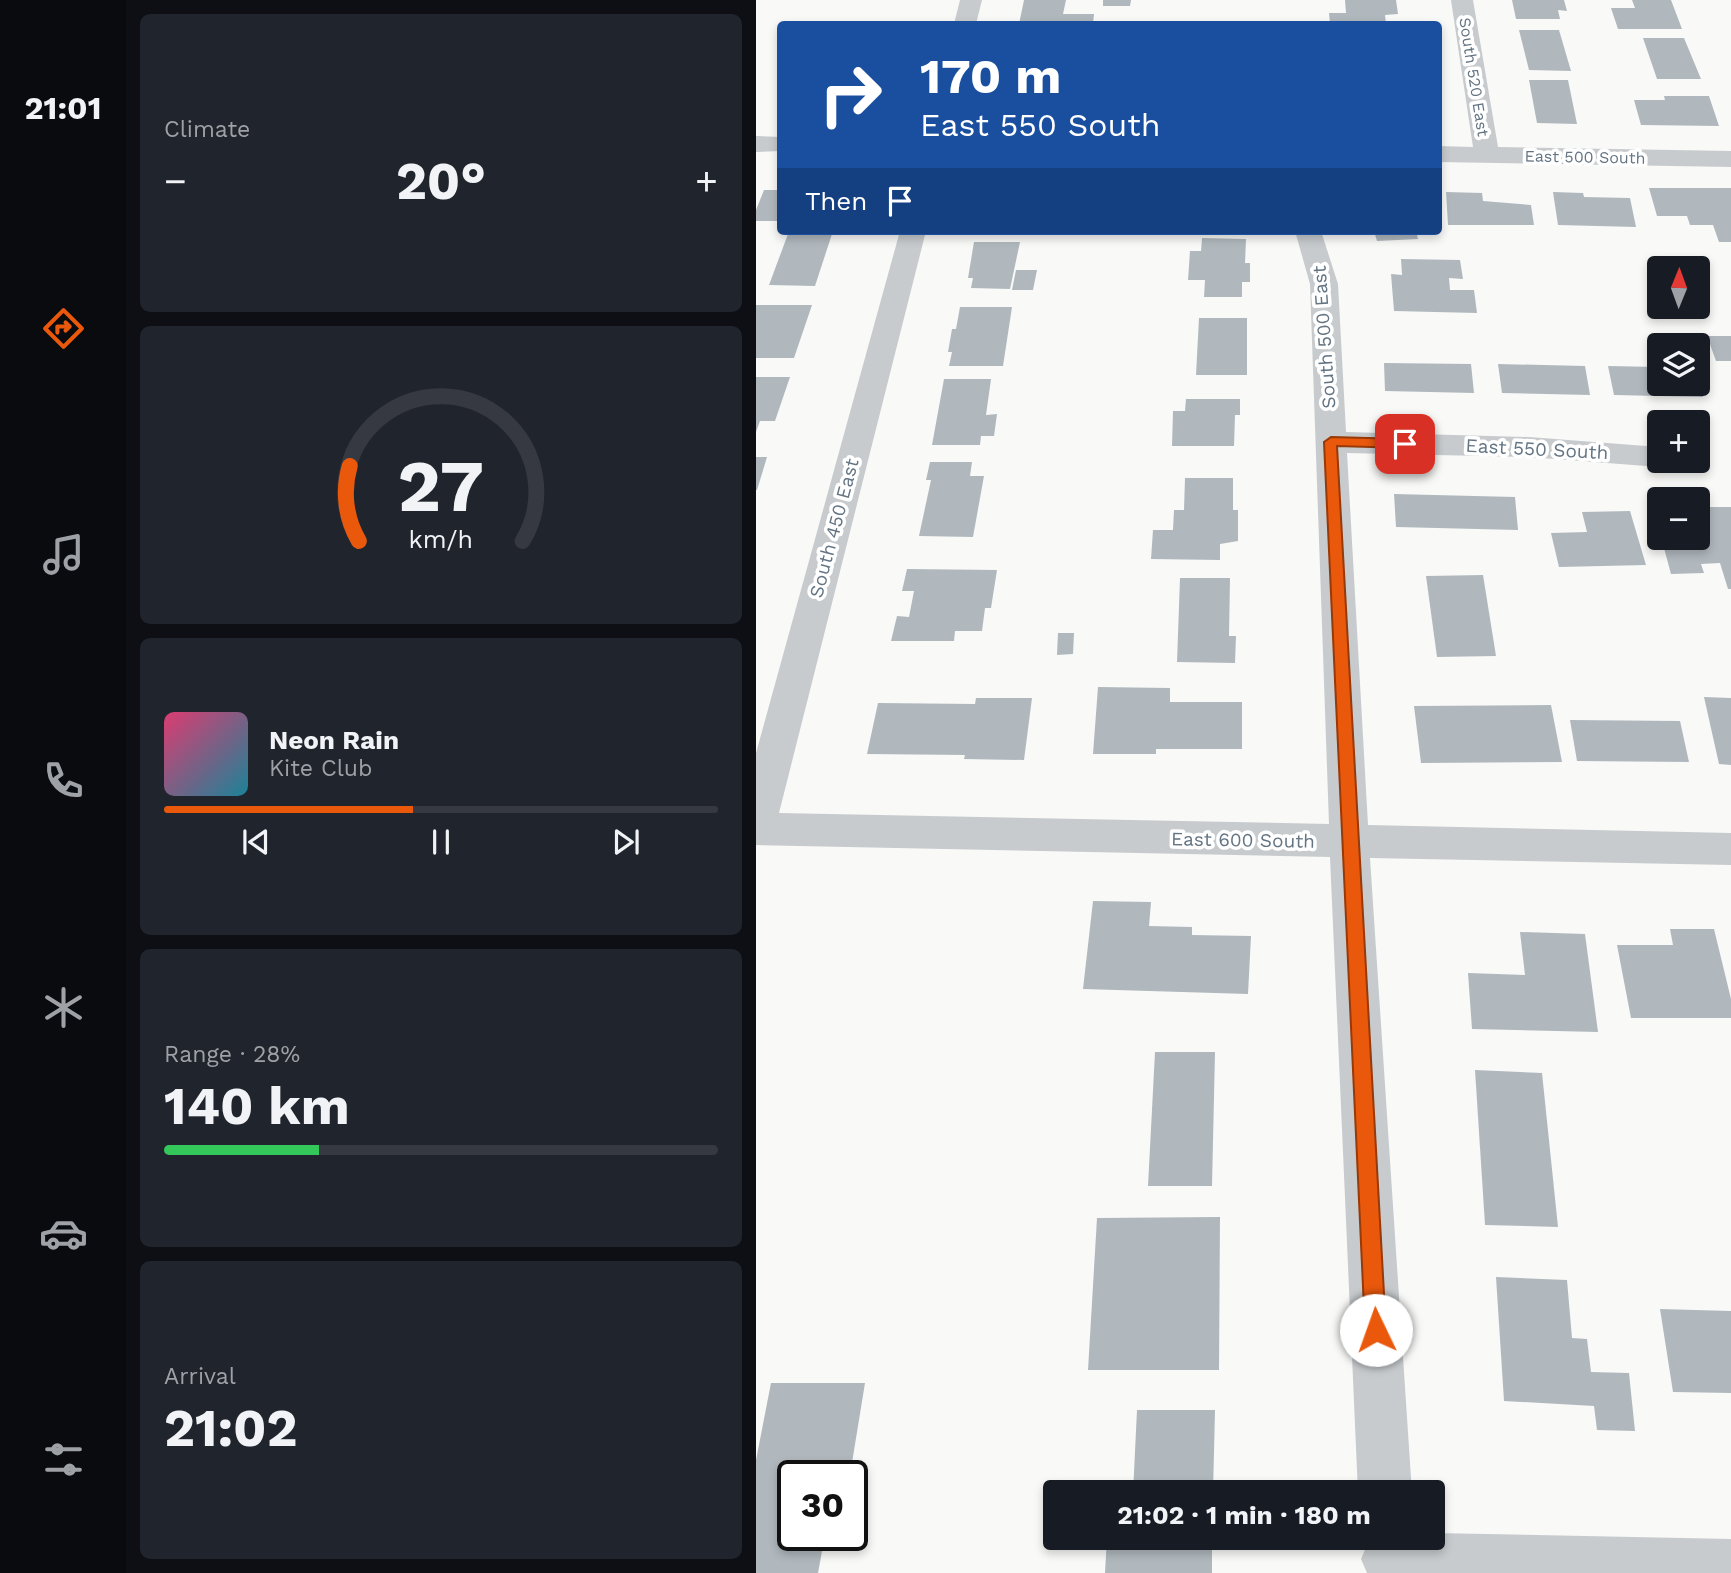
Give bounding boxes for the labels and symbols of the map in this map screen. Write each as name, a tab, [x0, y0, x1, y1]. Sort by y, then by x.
street label: South 520 East	[1455, 16, 1493, 138]
street label: East 500 South	[1524, 146, 1646, 168]
north arrow	[1647, 256, 1710, 318]
street label: South 500 East	[1308, 265, 1340, 409]
pin	[1375, 414, 1435, 474]
street label: East 550 South	[1465, 434, 1609, 464]
street label: South 450 East	[804, 456, 864, 600]
street label: East 600 South	[1171, 827, 1315, 853]
position arrow	[1339, 1293, 1413, 1367]
speed limit sign: 30	[777, 1460, 868, 1551]

